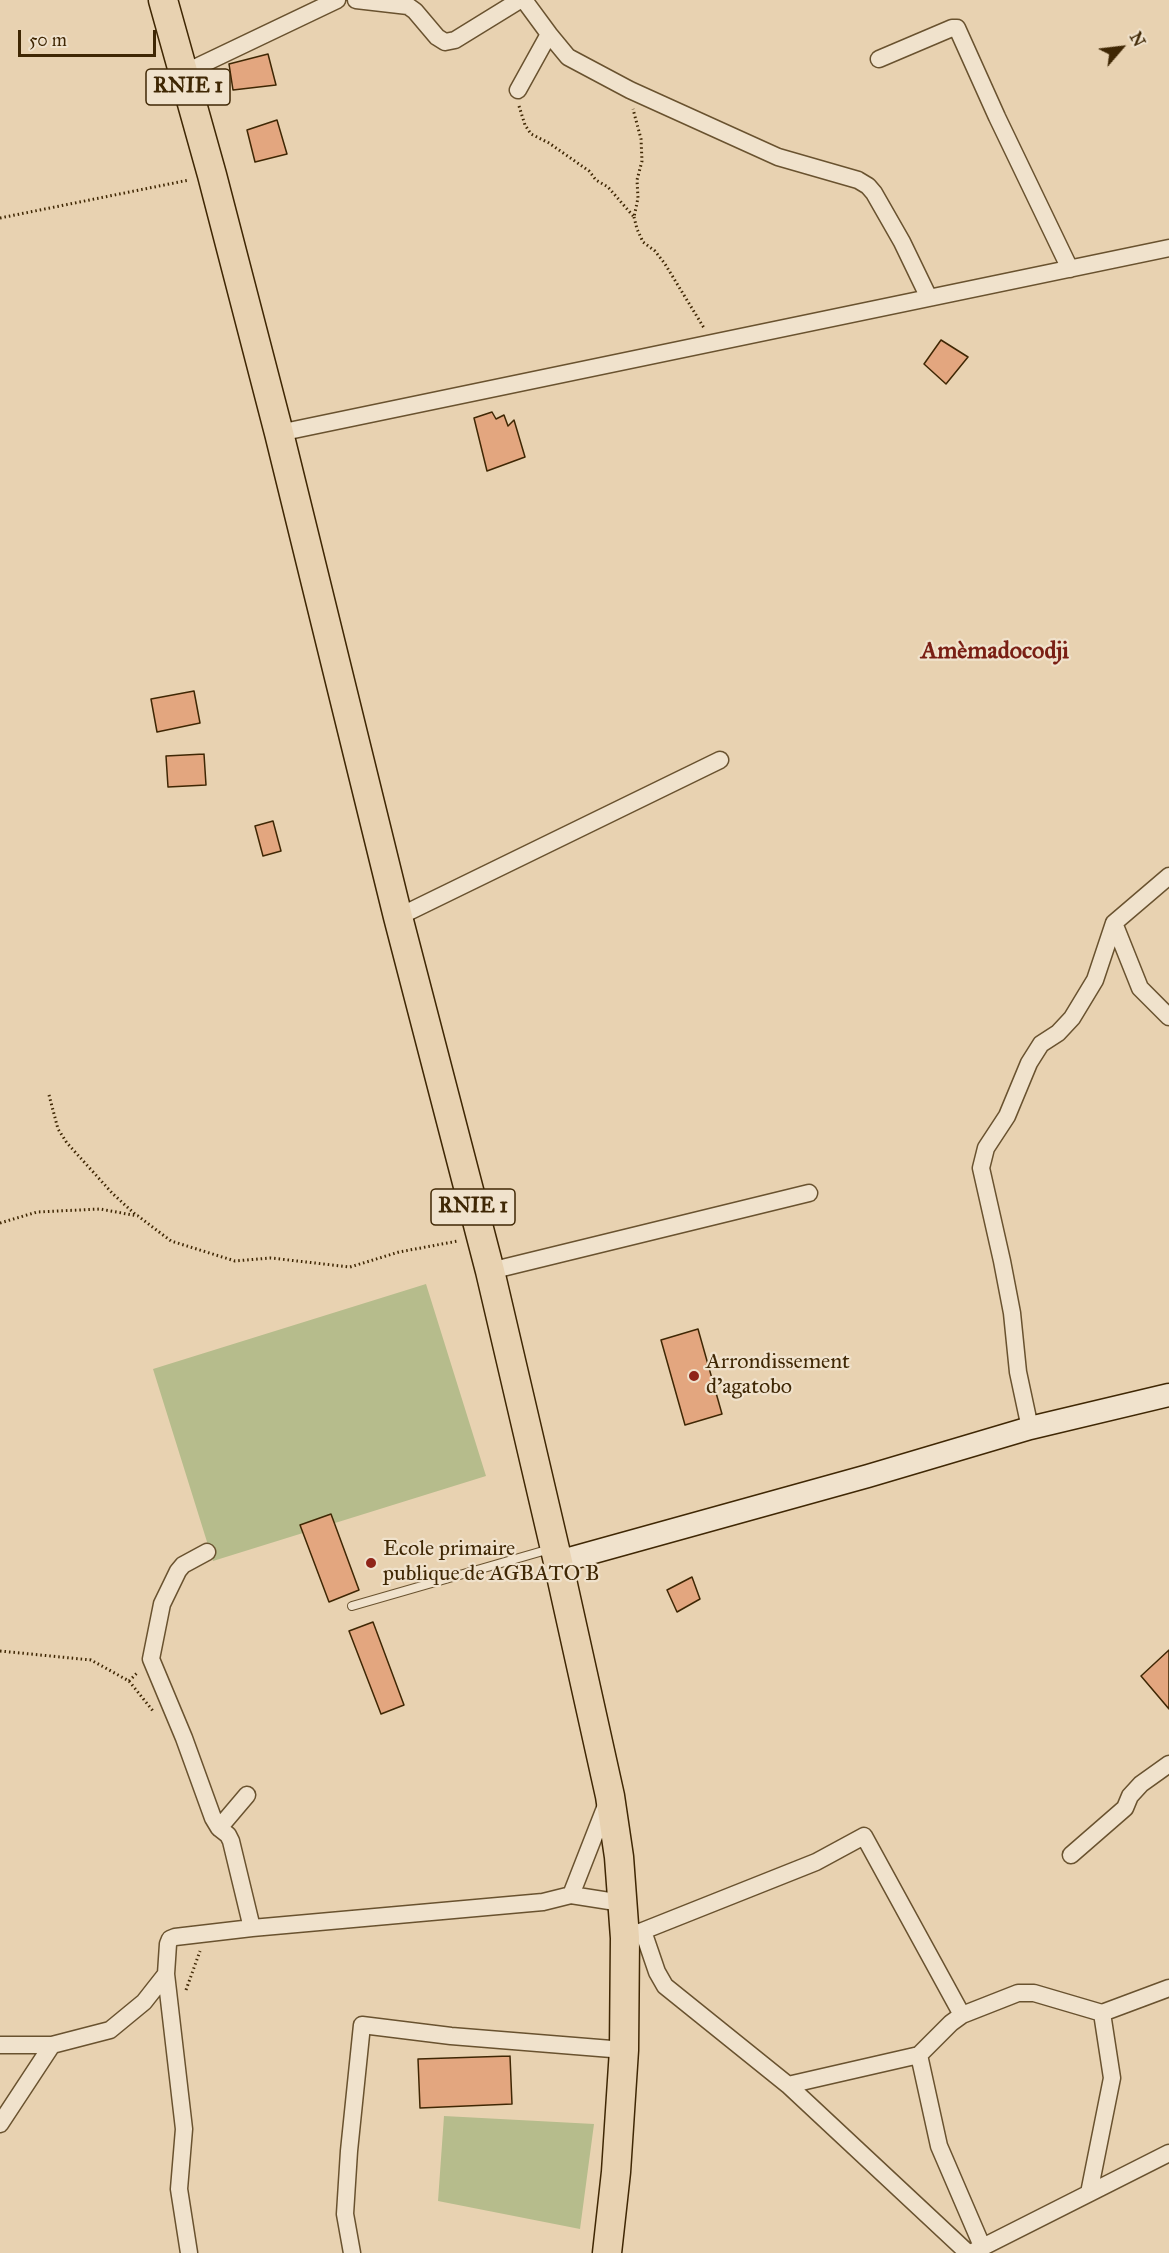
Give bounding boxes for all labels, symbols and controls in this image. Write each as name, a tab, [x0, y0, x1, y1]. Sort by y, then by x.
scale bar	[21, 18, 159, 56]
north arrow	[1091, 18, 1151, 78]
text: 50 m	[29, 29, 67, 51]
text: N	[1126, 29, 1149, 50]
road number: RNIE 1	[146, 69, 230, 105]
district label: Amèmadocodji	[921, 638, 1069, 666]
road number: RNIE 1	[431, 1189, 515, 1225]
place label: Arrondissement d'agatobo	[706, 1350, 850, 1402]
marker: Arrondissement d'agatobo	[687, 1369, 701, 1383]
place label: Ecole primaire publique de AGBATO B	[383, 1537, 600, 1588]
marker: Ecole primaire publique de AGBATO B	[364, 1556, 378, 1570]

